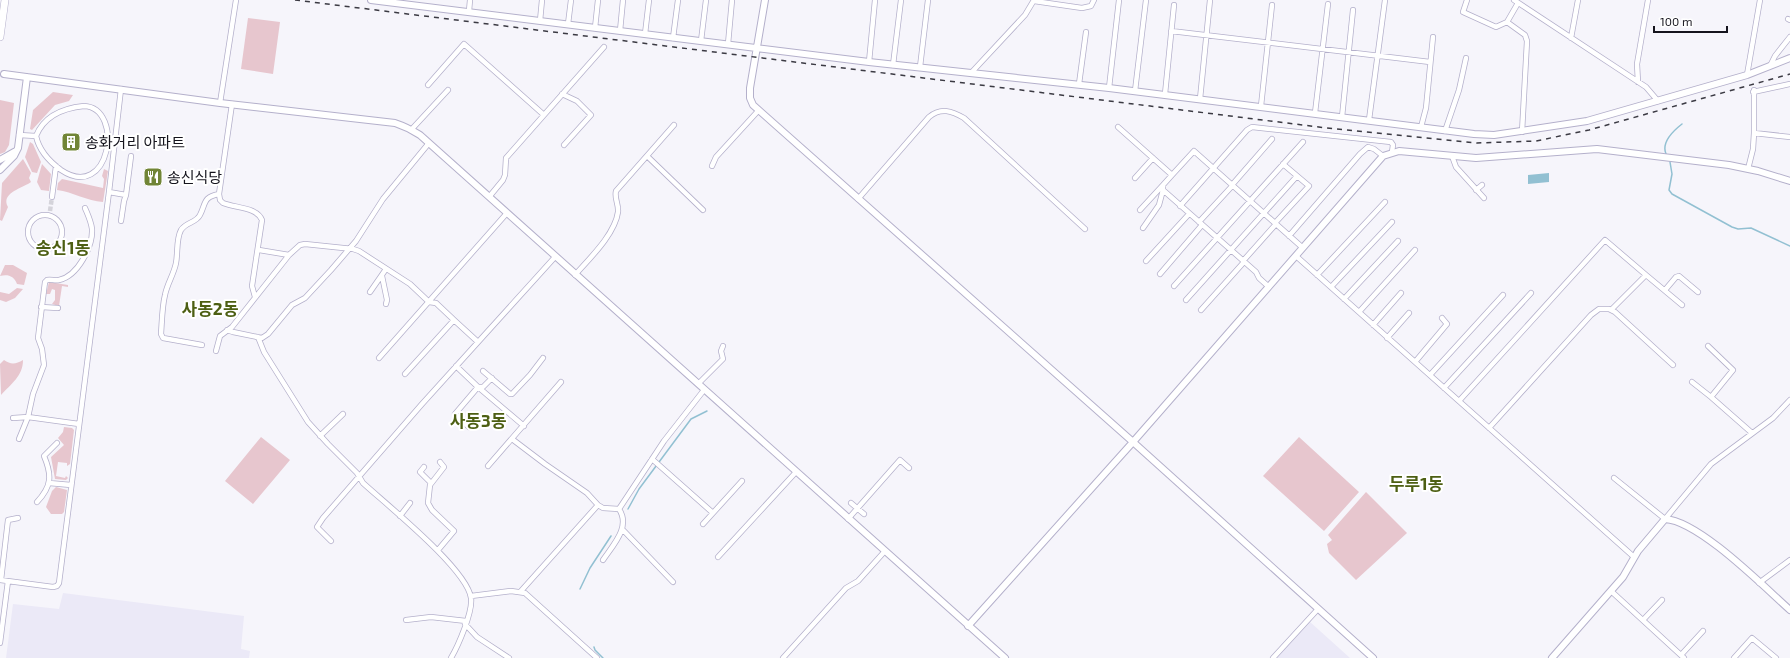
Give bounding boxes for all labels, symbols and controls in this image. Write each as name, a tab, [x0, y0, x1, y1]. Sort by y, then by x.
scale bar	[1654, 8, 1727, 34]
text: 100 m	[1660, 14, 1692, 28]
building icon: 송화거리 아파트	[60, 131, 82, 153]
place label: 송화거리 아파트	[85, 133, 185, 151]
restaurant icon: 송신식당	[142, 166, 164, 188]
place label: 송신식당	[167, 168, 222, 186]
district label: 송신1동	[36, 237, 90, 257]
district label: 사동2동	[182, 298, 239, 318]
district label: 사동3동	[450, 410, 507, 430]
district label: 두루1동	[1389, 473, 1443, 493]

